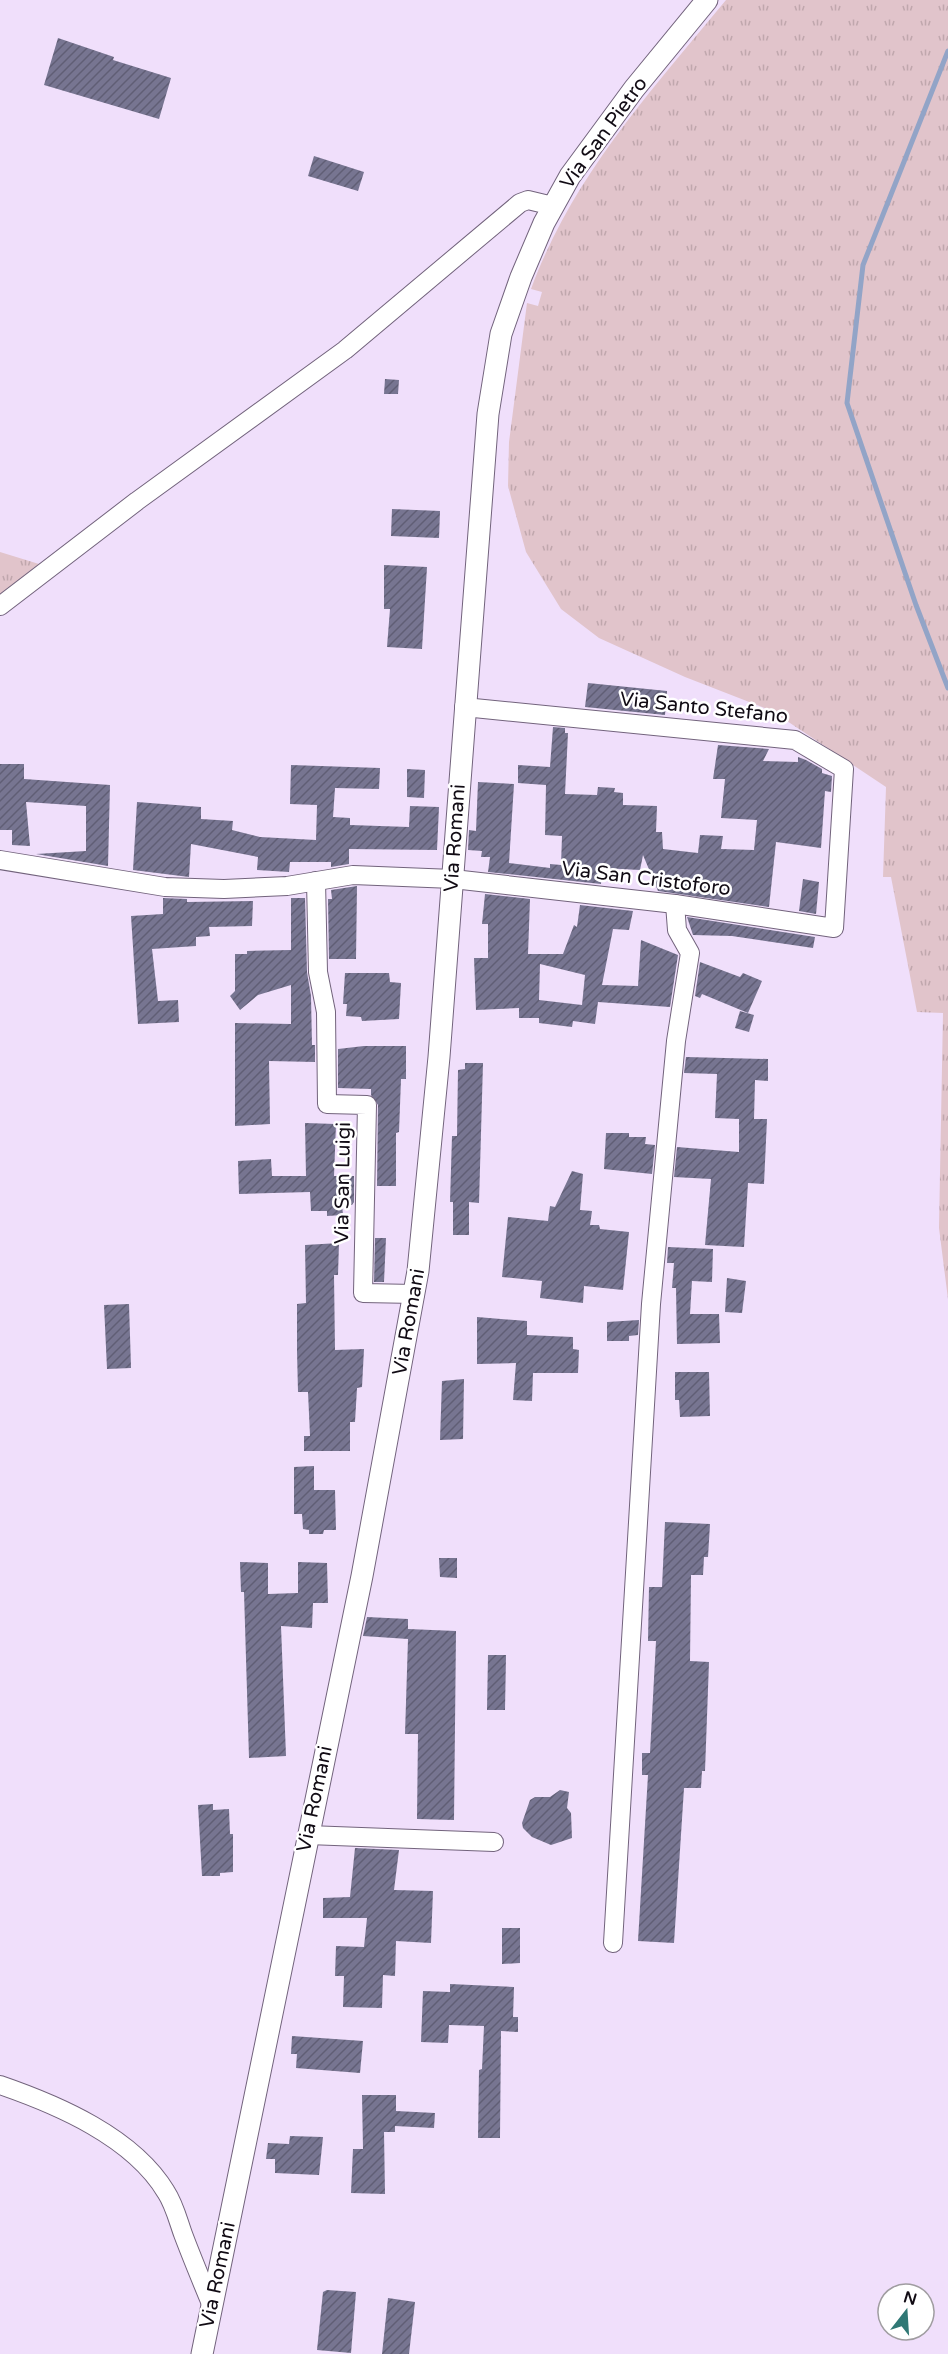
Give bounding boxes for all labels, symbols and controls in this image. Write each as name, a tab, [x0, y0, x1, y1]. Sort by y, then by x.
street label: Via San Pietro	[555, 72, 653, 194]
street label: Via Santo Stefano	[619, 687, 789, 729]
street label: Via Romani	[439, 783, 471, 893]
street label: Via San Cristoforo	[560, 857, 732, 901]
street label: Via San Luigi	[330, 1122, 356, 1244]
street label: Via Romani	[388, 1267, 430, 1377]
street label: Via Romani	[292, 1744, 338, 1854]
street label: Via Romani	[195, 2220, 241, 2330]
north arrow	[876, 2282, 936, 2342]
text: N	[901, 2287, 919, 2310]

